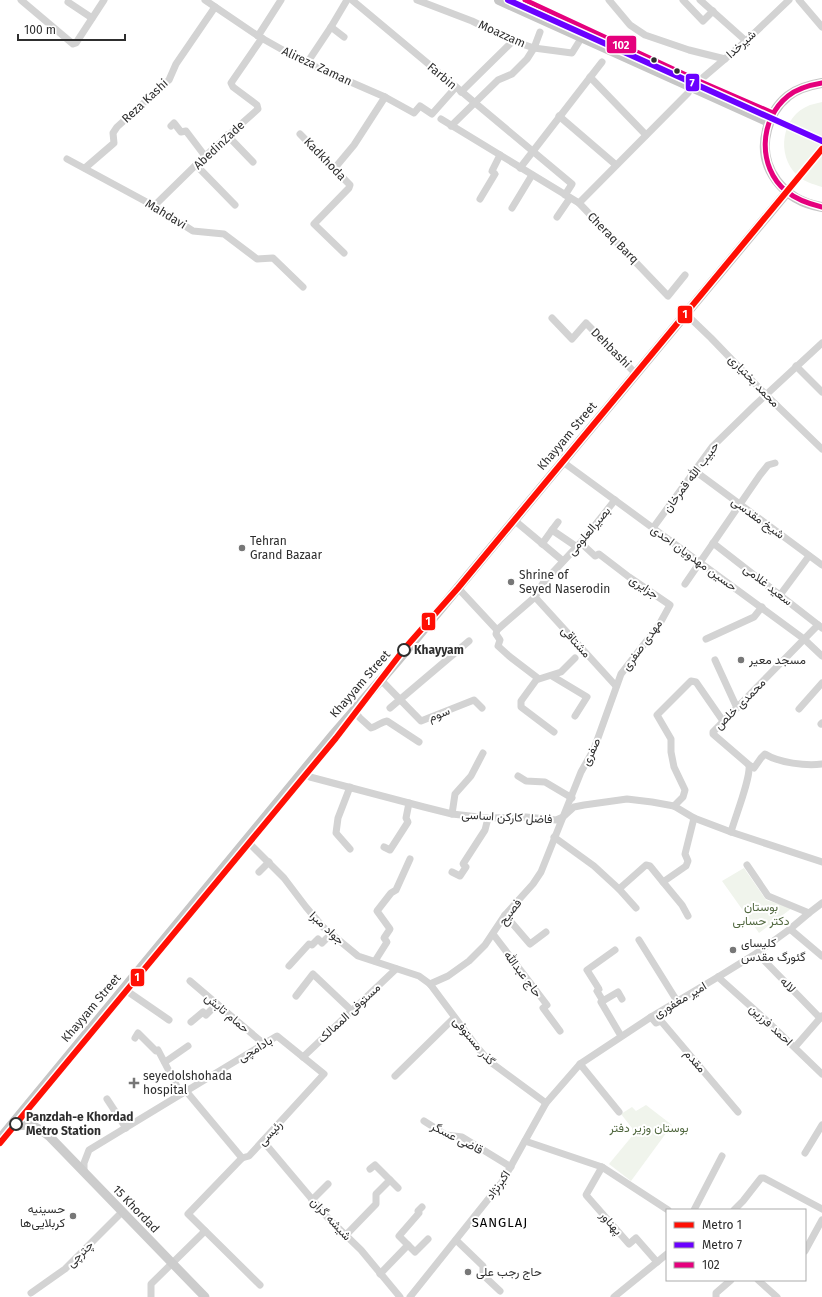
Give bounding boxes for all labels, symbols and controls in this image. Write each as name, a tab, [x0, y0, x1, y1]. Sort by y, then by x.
scale bar	[18, 16, 125, 42]
street label: Moazzam	[476, 17, 528, 51]
text: 100 m	[24, 23, 56, 37]
street label: شیرخدا	[723, 27, 759, 62]
line badge: 102	[606, 35, 637, 54]
text: 102	[612, 39, 630, 52]
street label: Alireza Zaman	[280, 44, 354, 88]
unlabelled marker	[649, 55, 659, 65]
street label: Farbin	[425, 60, 459, 92]
unlabelled marker	[672, 66, 682, 76]
line badge: 7	[685, 73, 700, 92]
street label: Reza Kashi	[119, 76, 171, 126]
text: 7	[689, 77, 695, 90]
street label: AbedinZade	[191, 118, 247, 172]
street label: Kadkhoda	[301, 135, 349, 183]
street label: Mahdavi	[143, 196, 189, 232]
street label: Cheraq Barq	[585, 210, 641, 266]
line badge: 1	[677, 305, 693, 324]
text: 1	[682, 308, 688, 321]
street label: Dehbashi	[588, 325, 634, 371]
street label: محمد بختیاری	[725, 352, 782, 411]
street label: Khayyam Street	[534, 399, 600, 473]
street label: حبیب الله قمرخان	[660, 439, 723, 516]
street label: شیخ مقدسی	[728, 494, 787, 543]
street label: بصیرالعلومی	[565, 504, 614, 559]
street label: حسین مهدویان احدی	[648, 522, 740, 595]
place label: Tehran Grand Bazaar	[250, 534, 323, 562]
marker: Tehran Grand Bazaar	[237, 543, 247, 553]
street label: سعید غلامی	[740, 562, 795, 609]
place label: Shrine of Seyed Naserodin	[519, 568, 610, 596]
street label: جزایری	[626, 572, 661, 603]
marker: Shrine of Seyed Naserodin	[506, 577, 516, 587]
line badge: 1	[421, 612, 436, 631]
text: 1	[425, 615, 431, 628]
street label: مهدی صفری	[619, 617, 666, 674]
street label: مشتاقی	[557, 623, 594, 661]
marker: Khayyam	[397, 643, 411, 657]
place label: Khayyam	[414, 643, 464, 657]
street label: Khayyam Street	[327, 647, 393, 721]
place label: مسجد معیر	[748, 653, 806, 668]
marker: مسجد معیر	[736, 655, 746, 665]
street label: محمدی خلص	[712, 676, 769, 733]
street label: سوم	[426, 703, 452, 726]
street label: صفری	[579, 736, 604, 769]
street label: فاضل کارکن اساسی	[461, 808, 553, 827]
street label: فصیح	[496, 896, 526, 929]
park label: بوستان دکتر حسابی	[733, 900, 790, 929]
street label: جواد مبرا	[306, 908, 347, 948]
place label: کلیسای گئورگ مقدس	[741, 936, 806, 965]
marker: کلیسای گئورگ مقدس	[728, 945, 738, 955]
street label: حاج عبدالله	[499, 948, 545, 1001]
line badge: 1	[130, 968, 145, 987]
street label: Khayyam Street	[58, 971, 124, 1045]
text: 1	[134, 971, 140, 984]
street label: لاله	[777, 974, 799, 996]
street label: امیر مغفوری	[651, 979, 709, 1022]
street label: مستوفی الممالک	[315, 980, 384, 1046]
street label: حمام تابش	[201, 990, 252, 1036]
street label: احمد فرزین	[746, 1001, 796, 1049]
street label: گذر مستوفی	[449, 1014, 498, 1069]
street label: بادامچی	[235, 1033, 275, 1066]
street label: مقدم	[680, 1047, 709, 1076]
place label: seyedolshohada hospital	[143, 1069, 232, 1097]
marker: seyedolshohada hospital	[128, 1077, 140, 1089]
place label: Panzdah-e Khordad Metro Station	[26, 1110, 134, 1138]
marker: Panzdah-e Khordad Metro Station	[9, 1117, 23, 1131]
street label: رئیسی	[255, 1118, 286, 1149]
street label: قاضی عسگر	[427, 1118, 485, 1158]
park label: بوستان وزیر دفتر	[609, 1121, 688, 1136]
street label: اکبرنژاد	[483, 1168, 514, 1203]
street label: 15 Khordad	[110, 1182, 162, 1236]
street label: شیشه گران	[307, 1195, 354, 1244]
place label: حسینیه کربلایی‌ها	[20, 1202, 65, 1231]
street label: پهناور	[595, 1207, 625, 1238]
legend	[666, 1209, 806, 1281]
marker: حسینیه کربلایی‌ها	[68, 1211, 78, 1221]
district label: SANGLAJ	[472, 1215, 528, 1230]
text: Metro 1	[702, 1218, 742, 1232]
street label: چترچی	[64, 1238, 97, 1271]
text: Metro 7	[702, 1238, 742, 1252]
text: 102	[702, 1258, 720, 1272]
place label: حاج رجب علی	[476, 1265, 542, 1281]
marker: حاج رجب علی	[463, 1267, 473, 1277]

